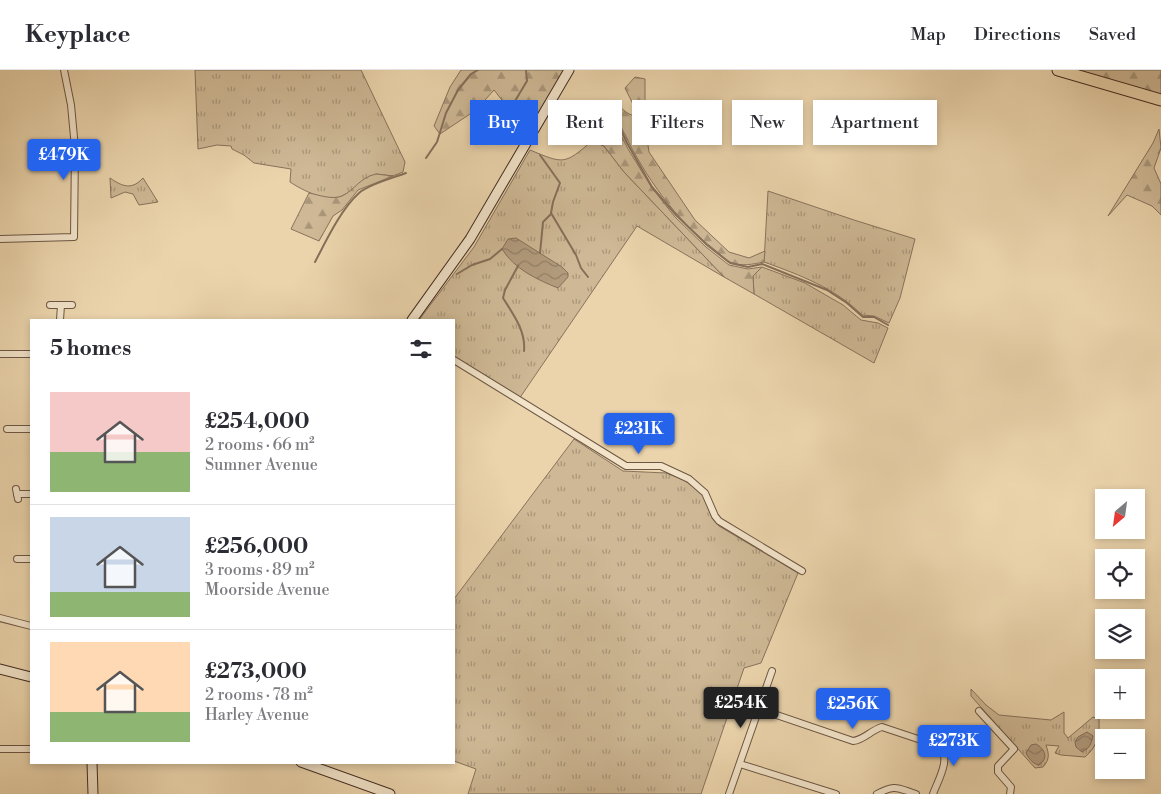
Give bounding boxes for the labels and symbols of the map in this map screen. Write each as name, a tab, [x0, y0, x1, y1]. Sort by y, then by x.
pin: £479K	[29, 138, 99, 181]
pin: £231K	[604, 412, 674, 455]
north arrow	[1095, 489, 1145, 539]
pin: £254K	[706, 686, 776, 729]
pin: £256K	[818, 688, 888, 730]
pin: £273K	[919, 724, 989, 767]

